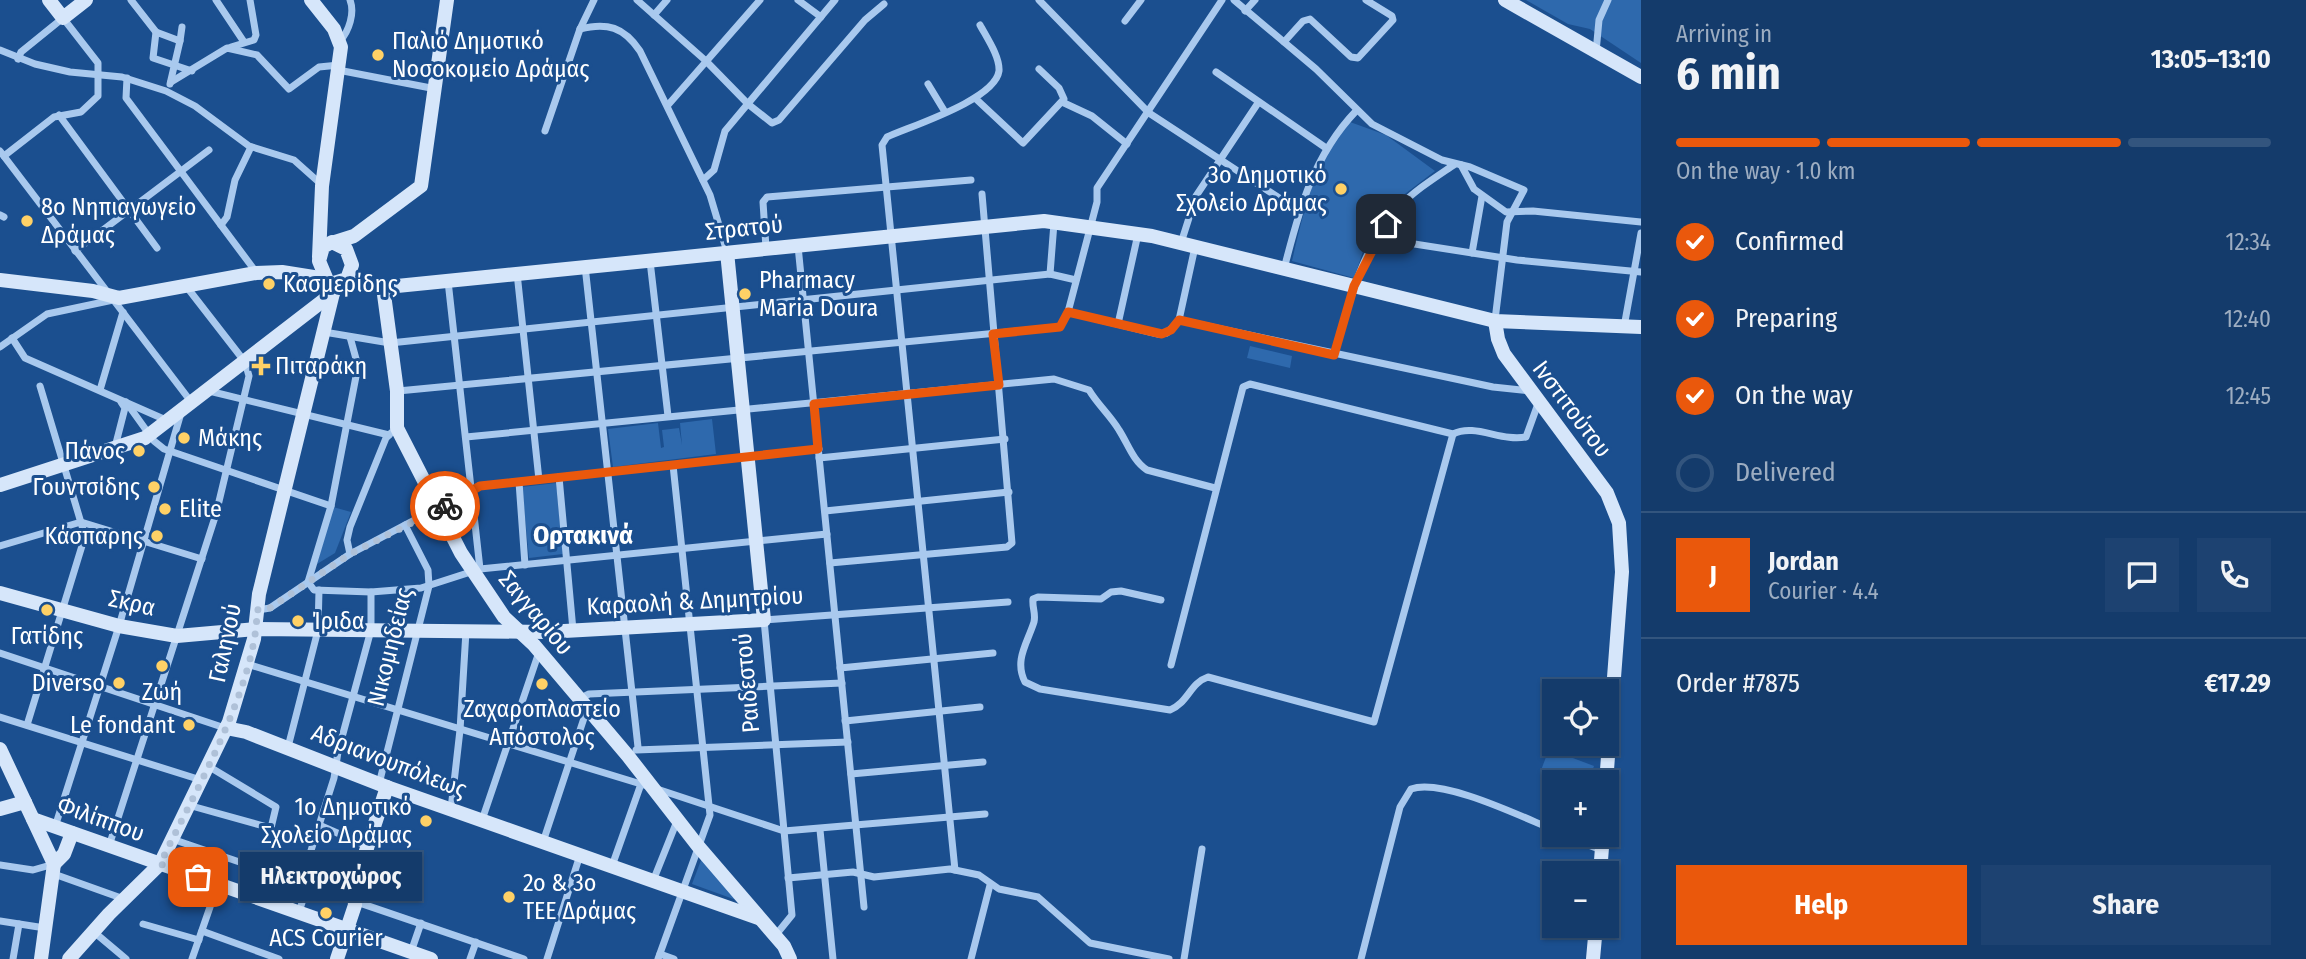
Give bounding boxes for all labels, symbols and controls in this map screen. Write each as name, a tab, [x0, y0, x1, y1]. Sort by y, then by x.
text: Arriving in	[1676, 20, 1772, 48]
place label: Παλιό Δημοτικό Νοσοκομείο Δράμας	[392, 27, 589, 83]
text: 13:05–13:10	[2151, 44, 2271, 75]
text: 6 min	[1676, 46, 1781, 101]
marker: Παλιό Δημοτικό Νοσοκομείο Δράμας	[370, 47, 386, 63]
text: On the way · 1.0 km	[1676, 157, 1855, 185]
place label: 3ο Δημοτικό Σχολείο Δράμας	[1176, 161, 1327, 217]
marker: 3ο Δημοτικό Σχολείο Δράμας	[1333, 181, 1349, 197]
place label: 8ο Νηπιαγωγείο Δράμας	[41, 193, 196, 249]
pin	[1356, 194, 1416, 254]
icon: home	[1367, 205, 1405, 243]
street label: Στρατού	[704, 210, 784, 246]
marker: 8ο Νηπιαγωγείο Δράμας	[19, 213, 35, 229]
icon: check	[1676, 223, 1714, 261]
text: Confirmed	[1735, 226, 1845, 257]
text: 12:34	[2225, 228, 2271, 256]
place label: Pharmacy Maria Doura	[759, 266, 878, 322]
place label: Κασμερίδης	[283, 270, 398, 298]
marker: Κασμερίδης	[261, 276, 277, 292]
marker: Pharmacy Maria Doura	[737, 286, 753, 302]
icon: check	[1676, 300, 1714, 338]
text: Preparing	[1735, 303, 1837, 334]
text: 12:40	[2224, 305, 2271, 333]
place label: Πιταράκη	[275, 352, 367, 380]
street label: Ινστιτούτου	[1527, 355, 1617, 463]
marker: Πιταράκη	[253, 358, 269, 374]
icon: check	[1676, 377, 1714, 415]
text: On the way	[1735, 380, 1853, 411]
text: 12:45	[2226, 382, 2271, 410]
place label: Μάκης	[198, 424, 262, 452]
marker: Μάκης	[176, 430, 192, 446]
place label: Πάνος	[64, 437, 125, 465]
marker: Πάνος	[131, 443, 147, 459]
text: Delivered	[1735, 457, 1836, 488]
courier	[410, 471, 480, 541]
place label: Γουντσίδης	[33, 473, 140, 501]
marker: Γουντσίδης	[146, 479, 162, 495]
icon: bike	[426, 487, 464, 525]
place label: Elite	[179, 495, 222, 523]
marker: Elite	[157, 501, 173, 517]
district label: Ορτακινά	[533, 520, 633, 551]
place label: Κάσπαρης	[44, 522, 143, 550]
marker: Κάσπαρης	[149, 528, 165, 544]
button: chat	[2105, 538, 2179, 612]
button: phone	[2197, 538, 2271, 612]
text: Jordan	[1768, 546, 1839, 577]
text: J	[1709, 560, 1717, 591]
street label: Σαγγαρίου	[493, 565, 579, 661]
text: Courier · 4.4	[1768, 577, 1879, 605]
street label: Καραολή & Δημητρίου	[586, 581, 804, 621]
street label: Σκρα	[106, 584, 158, 622]
street label: Νικομηδείας	[362, 585, 418, 709]
street label: Γαληνού	[203, 601, 247, 685]
marker: Γατίδης	[39, 602, 55, 618]
place label: Ίριδα	[312, 607, 365, 635]
marker: Ίριδα	[290, 613, 306, 629]
place label: Γατίδης	[11, 622, 83, 650]
street label: Ραιδεστού	[729, 632, 765, 734]
marker: Ζωή	[154, 658, 170, 674]
text: Order #7875	[1676, 668, 1800, 699]
text: €17.29	[2204, 668, 2271, 699]
place label: Diverso	[32, 669, 105, 697]
marker: Diverso	[111, 675, 127, 691]
marker: Ζαχαροπλαστείο Απόστολος	[534, 676, 550, 692]
place label: Ζωή	[142, 678, 182, 706]
map controls	[1542, 679, 1619, 938]
button: locate	[1542, 679, 1619, 756]
place label: Ζαχαροπλαστείο Απόστολος	[463, 695, 621, 751]
place label: Le fondant	[70, 711, 175, 739]
marker: Le fondant	[181, 717, 197, 733]
street label: Αδριανουπόλεως	[308, 719, 470, 803]
button: +	[1542, 770, 1619, 847]
street label: Φιλίππου	[54, 790, 148, 848]
place label: 1ο Δημοτικό Σχολείο Δράμας	[261, 793, 412, 849]
marker: 1ο Δημοτικό Σχολείο Δράμας	[418, 813, 434, 829]
pin	[168, 847, 228, 907]
callout: Ηλεκτροχώρος	[240, 852, 422, 902]
icon: bag	[179, 858, 217, 896]
button: −	[1542, 861, 1619, 938]
text: Ηλεκτροχώρος	[260, 862, 402, 890]
button: Help	[1676, 865, 1967, 945]
button: Share	[1981, 865, 2271, 945]
place label: 2ο & 3ο ΤΕΕ Δράμας	[523, 869, 636, 925]
marker: 2ο & 3ο ΤΕΕ Δράμας	[501, 889, 517, 905]
marker: ACS Courier	[318, 905, 334, 921]
place label: ACS Courier	[269, 924, 383, 952]

